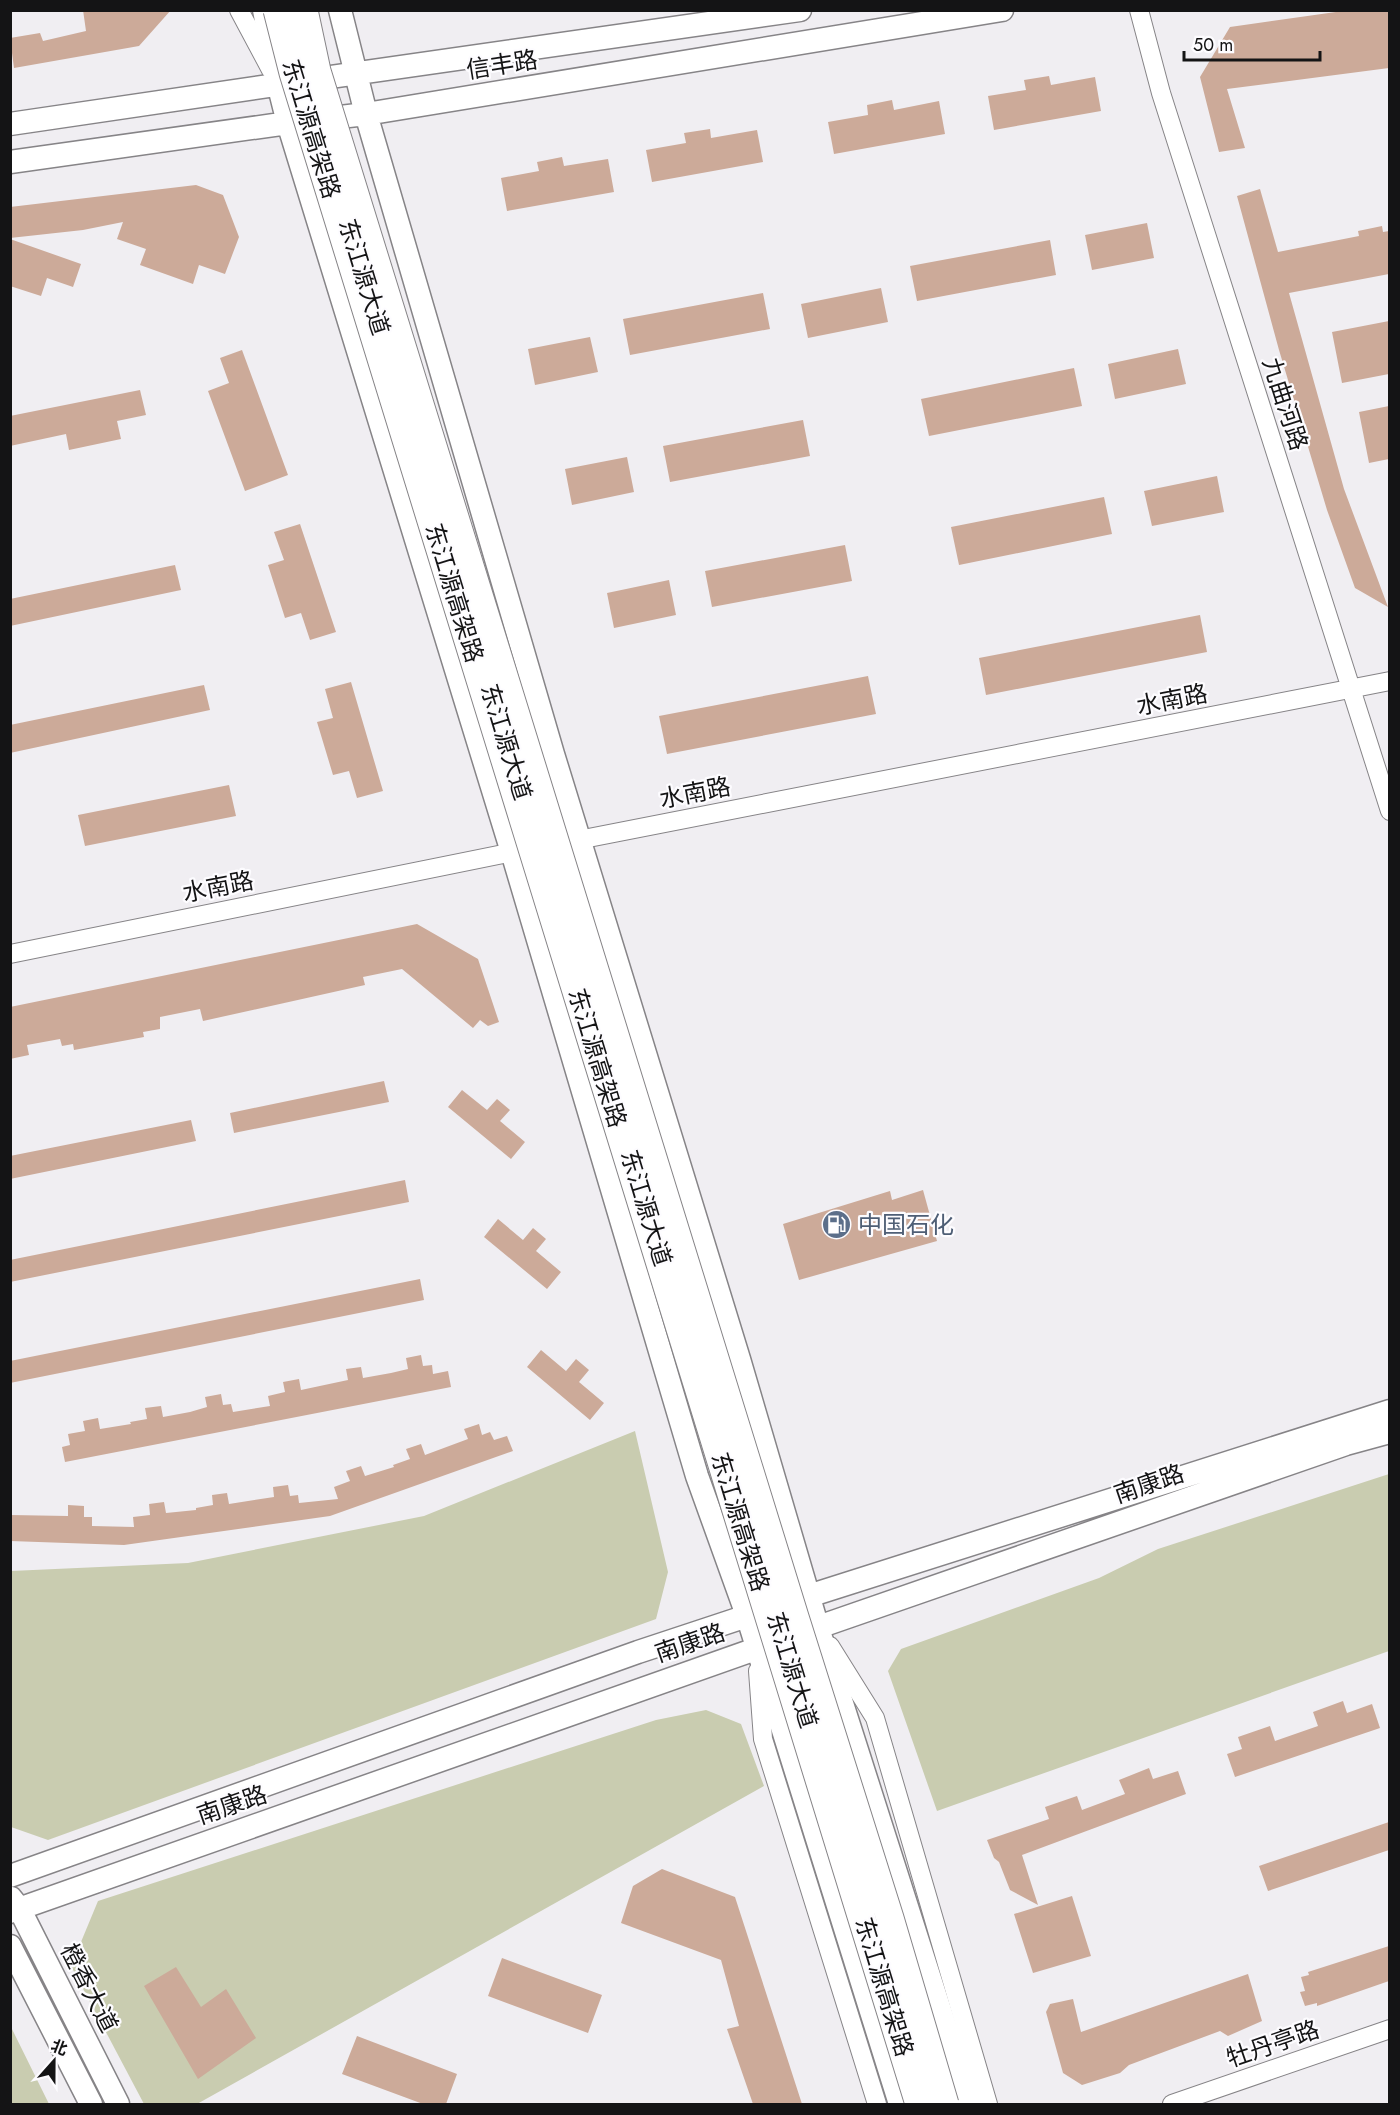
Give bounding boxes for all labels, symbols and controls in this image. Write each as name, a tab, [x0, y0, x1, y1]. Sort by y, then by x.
scale bar	[1184, 24, 1320, 62]
text: 50 m	[1193, 32, 1233, 58]
street label: 信丰路	[464, 42, 540, 87]
street label: 东江源高架路	[274, 55, 349, 203]
street label: 东江源大道	[330, 214, 399, 339]
street label: 九曲河路	[1254, 353, 1317, 455]
street label: 东江源高架路	[417, 519, 492, 667]
street label: 水南路	[1133, 675, 1211, 724]
street label: 东江源大道	[472, 679, 541, 804]
street label: 水南路	[656, 768, 734, 817]
street label: 水南路	[179, 862, 257, 911]
street label: 东江源高架路	[560, 984, 635, 1132]
street label: 东江源大道	[612, 1145, 681, 1270]
place label: 中国石化	[858, 1207, 954, 1242]
fuel station icon: 中国石化	[821, 1209, 853, 1241]
street label: 东江源高架路	[703, 1448, 778, 1596]
street label: 南康路	[1109, 1455, 1189, 1512]
street label: 东江源大道	[758, 1607, 827, 1732]
street label: 南康路	[650, 1614, 730, 1671]
street label: 南康路	[192, 1776, 272, 1833]
street label: 东江源高架路	[847, 1913, 922, 2061]
street label: 橙香大道	[52, 1937, 127, 2038]
street label: 牡丹亭路	[1222, 2011, 1324, 2076]
north arrow	[24, 2031, 84, 2091]
text: 北	[48, 2034, 71, 2061]

